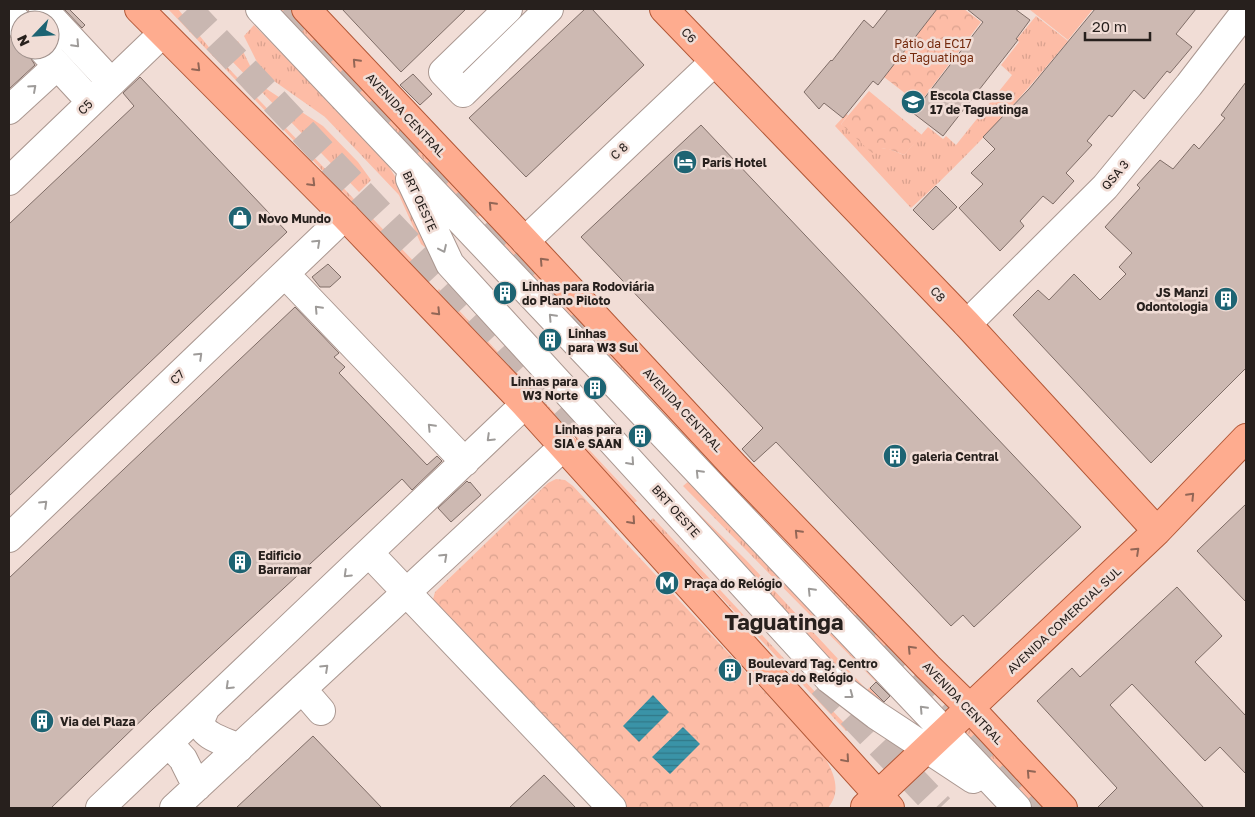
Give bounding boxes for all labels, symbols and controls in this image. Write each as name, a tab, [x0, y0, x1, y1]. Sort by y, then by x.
north arrow	[10, 10, 60, 60]
scale bar	[1085, 10, 1150, 42]
text: 20 m	[1092, 17, 1127, 35]
street label: C6	[678, 24, 700, 46]
text: N	[13, 32, 33, 49]
park label: Pátio da EC17 de Taguatinga	[892, 36, 974, 65]
one-way arrow	[70, 39, 79, 48]
one-way arrow	[353, 58, 362, 67]
one-way arrow	[191, 62, 200, 71]
street label: AVENIDA CENTRAL	[363, 70, 449, 160]
one-way arrow	[28, 85, 37, 94]
place label: Escola Classe 17 de Taguatinga	[930, 88, 1028, 117]
school or university icon: Escola Classe 17 de Taguatinga	[900, 89, 926, 115]
street label: C5	[74, 96, 96, 118]
street label: C 8	[607, 139, 631, 163]
hotel icon: Paris Hotel	[672, 149, 698, 175]
place label: Paris Hotel	[702, 155, 767, 170]
street label: QSA 3	[1098, 157, 1132, 193]
street label: BRT OESTE	[399, 168, 441, 234]
one-way arrow	[306, 177, 315, 186]
one-way arrow	[489, 202, 498, 211]
shop icon: Novo Mundo	[227, 205, 253, 231]
place label: Novo Mundo	[258, 211, 331, 226]
one-way arrow	[311, 240, 320, 249]
one-way arrow	[436, 244, 447, 253]
one-way arrow	[540, 257, 549, 266]
place label: Linhas para Rodoviária do Plano Piloto	[522, 279, 654, 308]
building icon: Linhas para Rodoviária do Plano Piloto	[492, 280, 518, 306]
street label: C8	[927, 283, 949, 305]
place label: JS Manzi Odontologia	[1136, 285, 1208, 314]
building icon: JS Manzi Odontologia	[1213, 286, 1239, 312]
one-way arrow	[315, 306, 324, 315]
one-way arrow	[431, 306, 440, 315]
one-way arrow	[549, 314, 558, 323]
place label: Linhas para W3 Sul	[568, 326, 638, 355]
building icon: Linhas para W3 Sul	[537, 327, 563, 353]
one-way arrow	[194, 352, 203, 361]
street label: AVENIDA CENTRAL	[640, 365, 726, 455]
street label: C7	[167, 367, 187, 387]
place label: Linhas para W3 Norte	[511, 374, 578, 403]
building icon: Linhas para W3 Norte	[582, 375, 608, 401]
place label: Linhas para SIA e SAAN	[554, 422, 622, 451]
building icon: Linhas para SIA e SAAN	[627, 423, 653, 449]
one-way arrow	[428, 424, 437, 433]
one-way arrow	[487, 432, 496, 441]
building icon: galeria Central	[882, 443, 908, 469]
place label: galeria Central	[912, 449, 998, 464]
one-way arrow	[625, 456, 634, 465]
one-way arrow	[696, 470, 705, 479]
street label: BRT OESTE	[649, 482, 703, 540]
one-way arrow	[1185, 493, 1194, 502]
one-way arrow	[38, 501, 47, 510]
one-way arrow	[626, 515, 635, 524]
one-way arrow	[795, 529, 804, 538]
place label: Edificio Barramar	[258, 548, 312, 577]
one-way arrow	[1131, 548, 1140, 557]
building icon: Edificio Barramar	[227, 549, 253, 575]
one-way arrow	[438, 554, 447, 563]
street label: AVENIDA COMERCIAL SUL	[1004, 563, 1124, 677]
one-way arrow	[343, 568, 352, 577]
metro station icon: Praça do Relógio	[654, 570, 680, 596]
place label: Praça do Relógio	[684, 576, 782, 591]
one-way arrow	[808, 588, 817, 597]
district label: Taguatinga	[724, 608, 844, 635]
one-way arrow	[908, 646, 917, 655]
place label: Boulevard Tag. Centro | Praça do Relógio	[748, 656, 878, 685]
building icon: Boulevard Tag. Centro | Praça do Relógio	[717, 657, 743, 683]
street label: AVENIDA CENTRAL	[920, 658, 1007, 748]
one-way arrow	[319, 665, 328, 674]
one-way arrow	[226, 680, 235, 689]
one-way arrow	[844, 689, 854, 698]
one-way arrow	[920, 706, 929, 715]
building icon: Via del Plaza	[29, 708, 55, 734]
place label: Via del Plaza	[60, 714, 135, 729]
one-way arrow	[840, 753, 849, 762]
one-way arrow	[1027, 769, 1036, 778]

